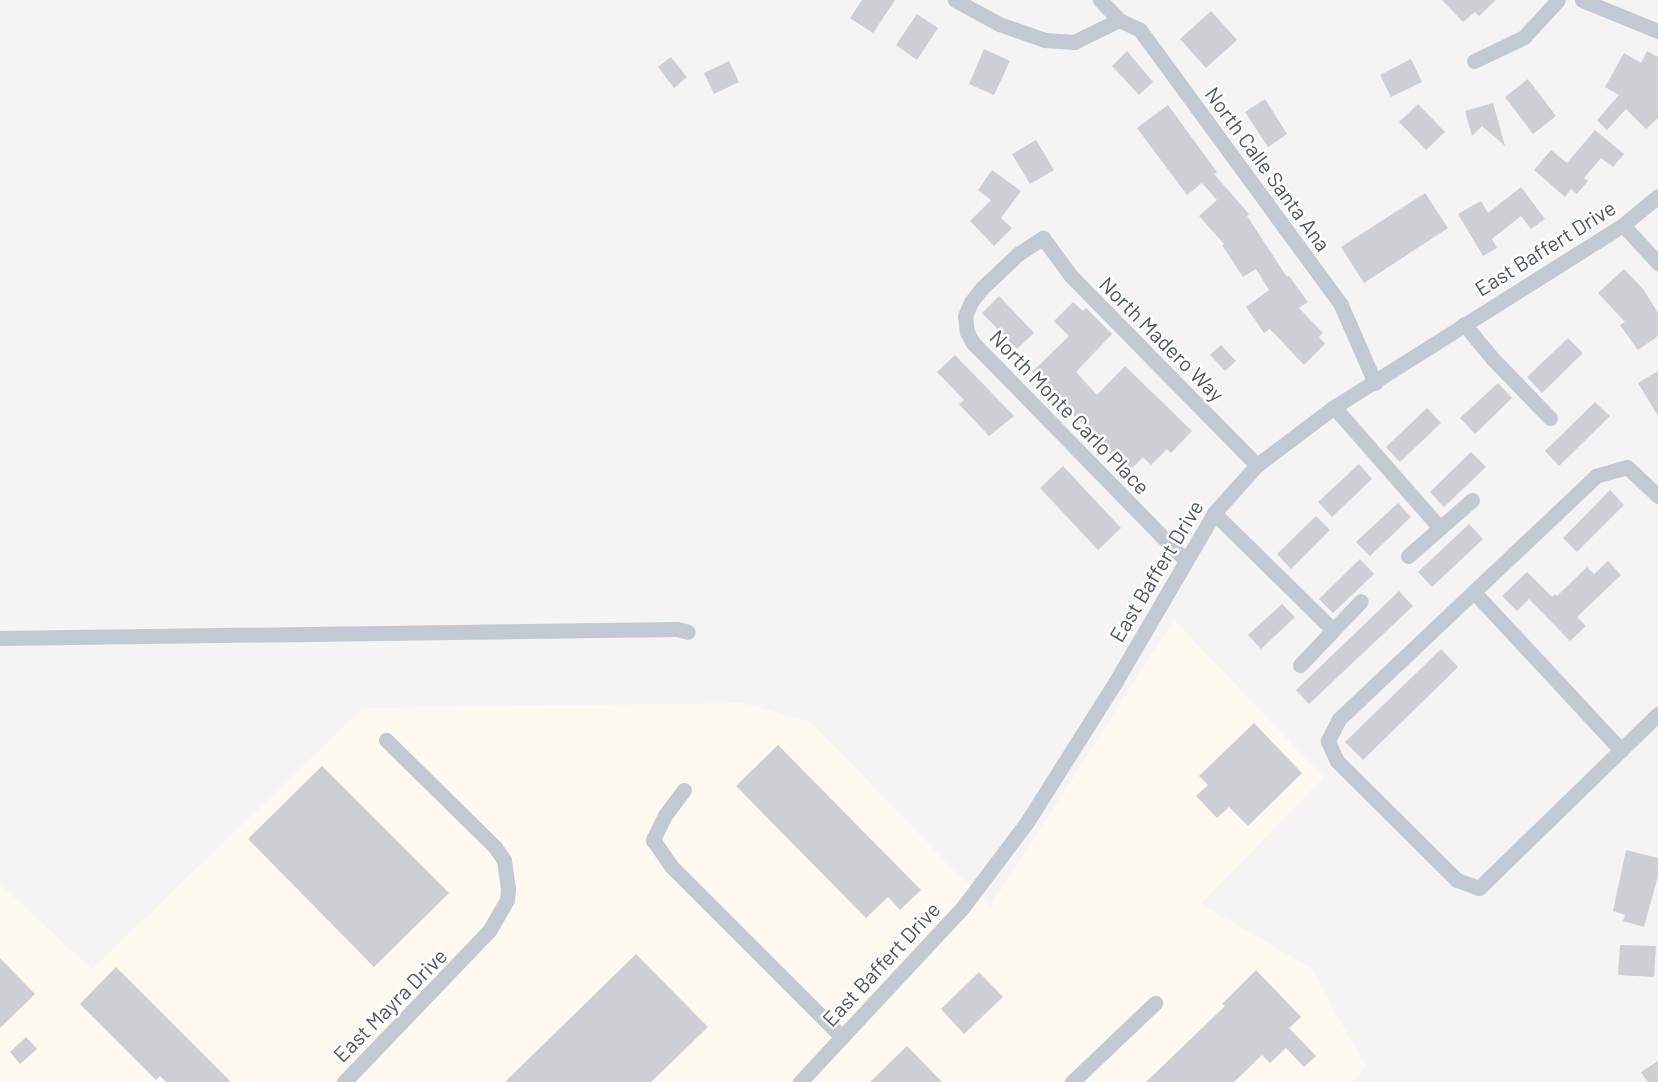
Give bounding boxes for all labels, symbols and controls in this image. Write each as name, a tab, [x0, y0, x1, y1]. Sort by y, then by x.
street label: North Calle Santa Ana	[1200, 82, 1336, 256]
street label: East Baffert Drive	[1470, 195, 1620, 301]
street label: North Madero Way	[1094, 271, 1230, 407]
street label: North Monte Carlo Place	[985, 325, 1155, 499]
street label: East Baffert Drive	[1104, 496, 1208, 646]
street label: East Baffert Drive	[817, 897, 945, 1031]
street label: East Mayra Drive	[328, 943, 452, 1067]

